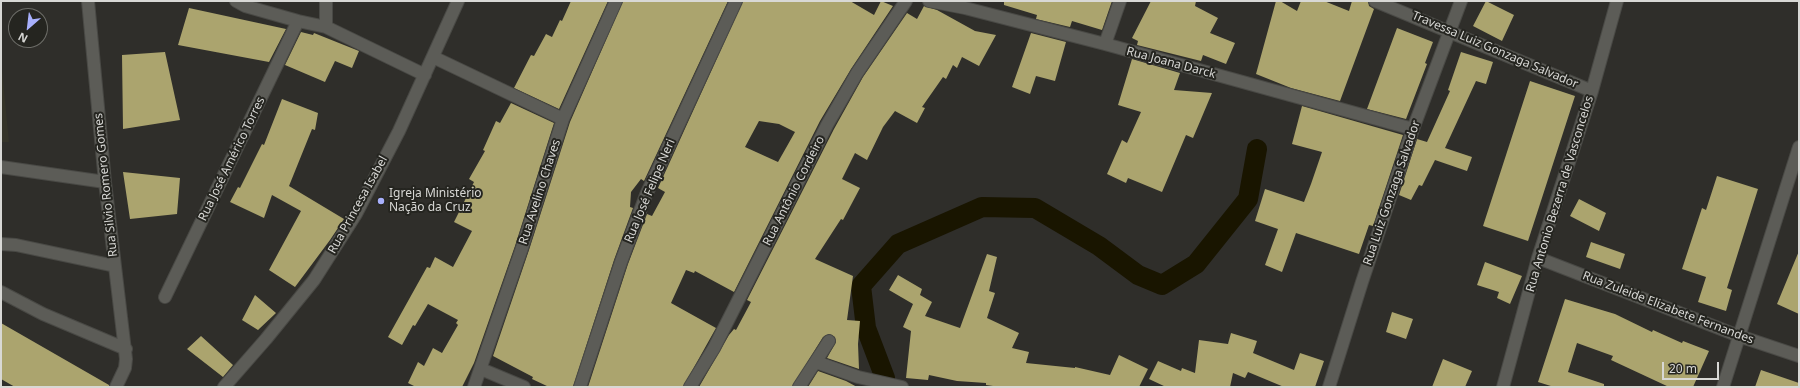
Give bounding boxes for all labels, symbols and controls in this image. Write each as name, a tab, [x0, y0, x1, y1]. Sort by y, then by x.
north arrow	[8, 8, 48, 48]
street label: Travessa Luiz Gonzaga Salvador	[1410, 8, 1580, 92]
text: N	[15, 29, 30, 47]
street label: Rua Joana Darck	[1125, 44, 1217, 82]
street label: Rua Antonio Bezerra de Vasconcelos	[1523, 94, 1597, 294]
street label: Rua José Américo Torres	[196, 95, 268, 223]
street label: Rua Silvio Romero Gomes	[91, 112, 121, 258]
street label: Rua Luiz Gonzaga Salvador	[1360, 119, 1424, 267]
street label: Rua Antônio Cordeiro	[760, 134, 828, 248]
street label: Rua José Felipe Neri	[622, 137, 678, 245]
street label: Rua Avelino Chaves	[516, 138, 564, 246]
street label: Rua Princesa Isabel	[325, 154, 391, 256]
place label: Igreja Ministério Nação da Cruz	[389, 187, 482, 215]
marker: Igreja Ministério Nação da Cruz	[376, 196, 386, 206]
street label: Rua Zuleide Elizabete Fernandes	[1580, 269, 1756, 347]
scale bar	[1664, 354, 1721, 380]
text: 20 m	[1669, 360, 1697, 377]

